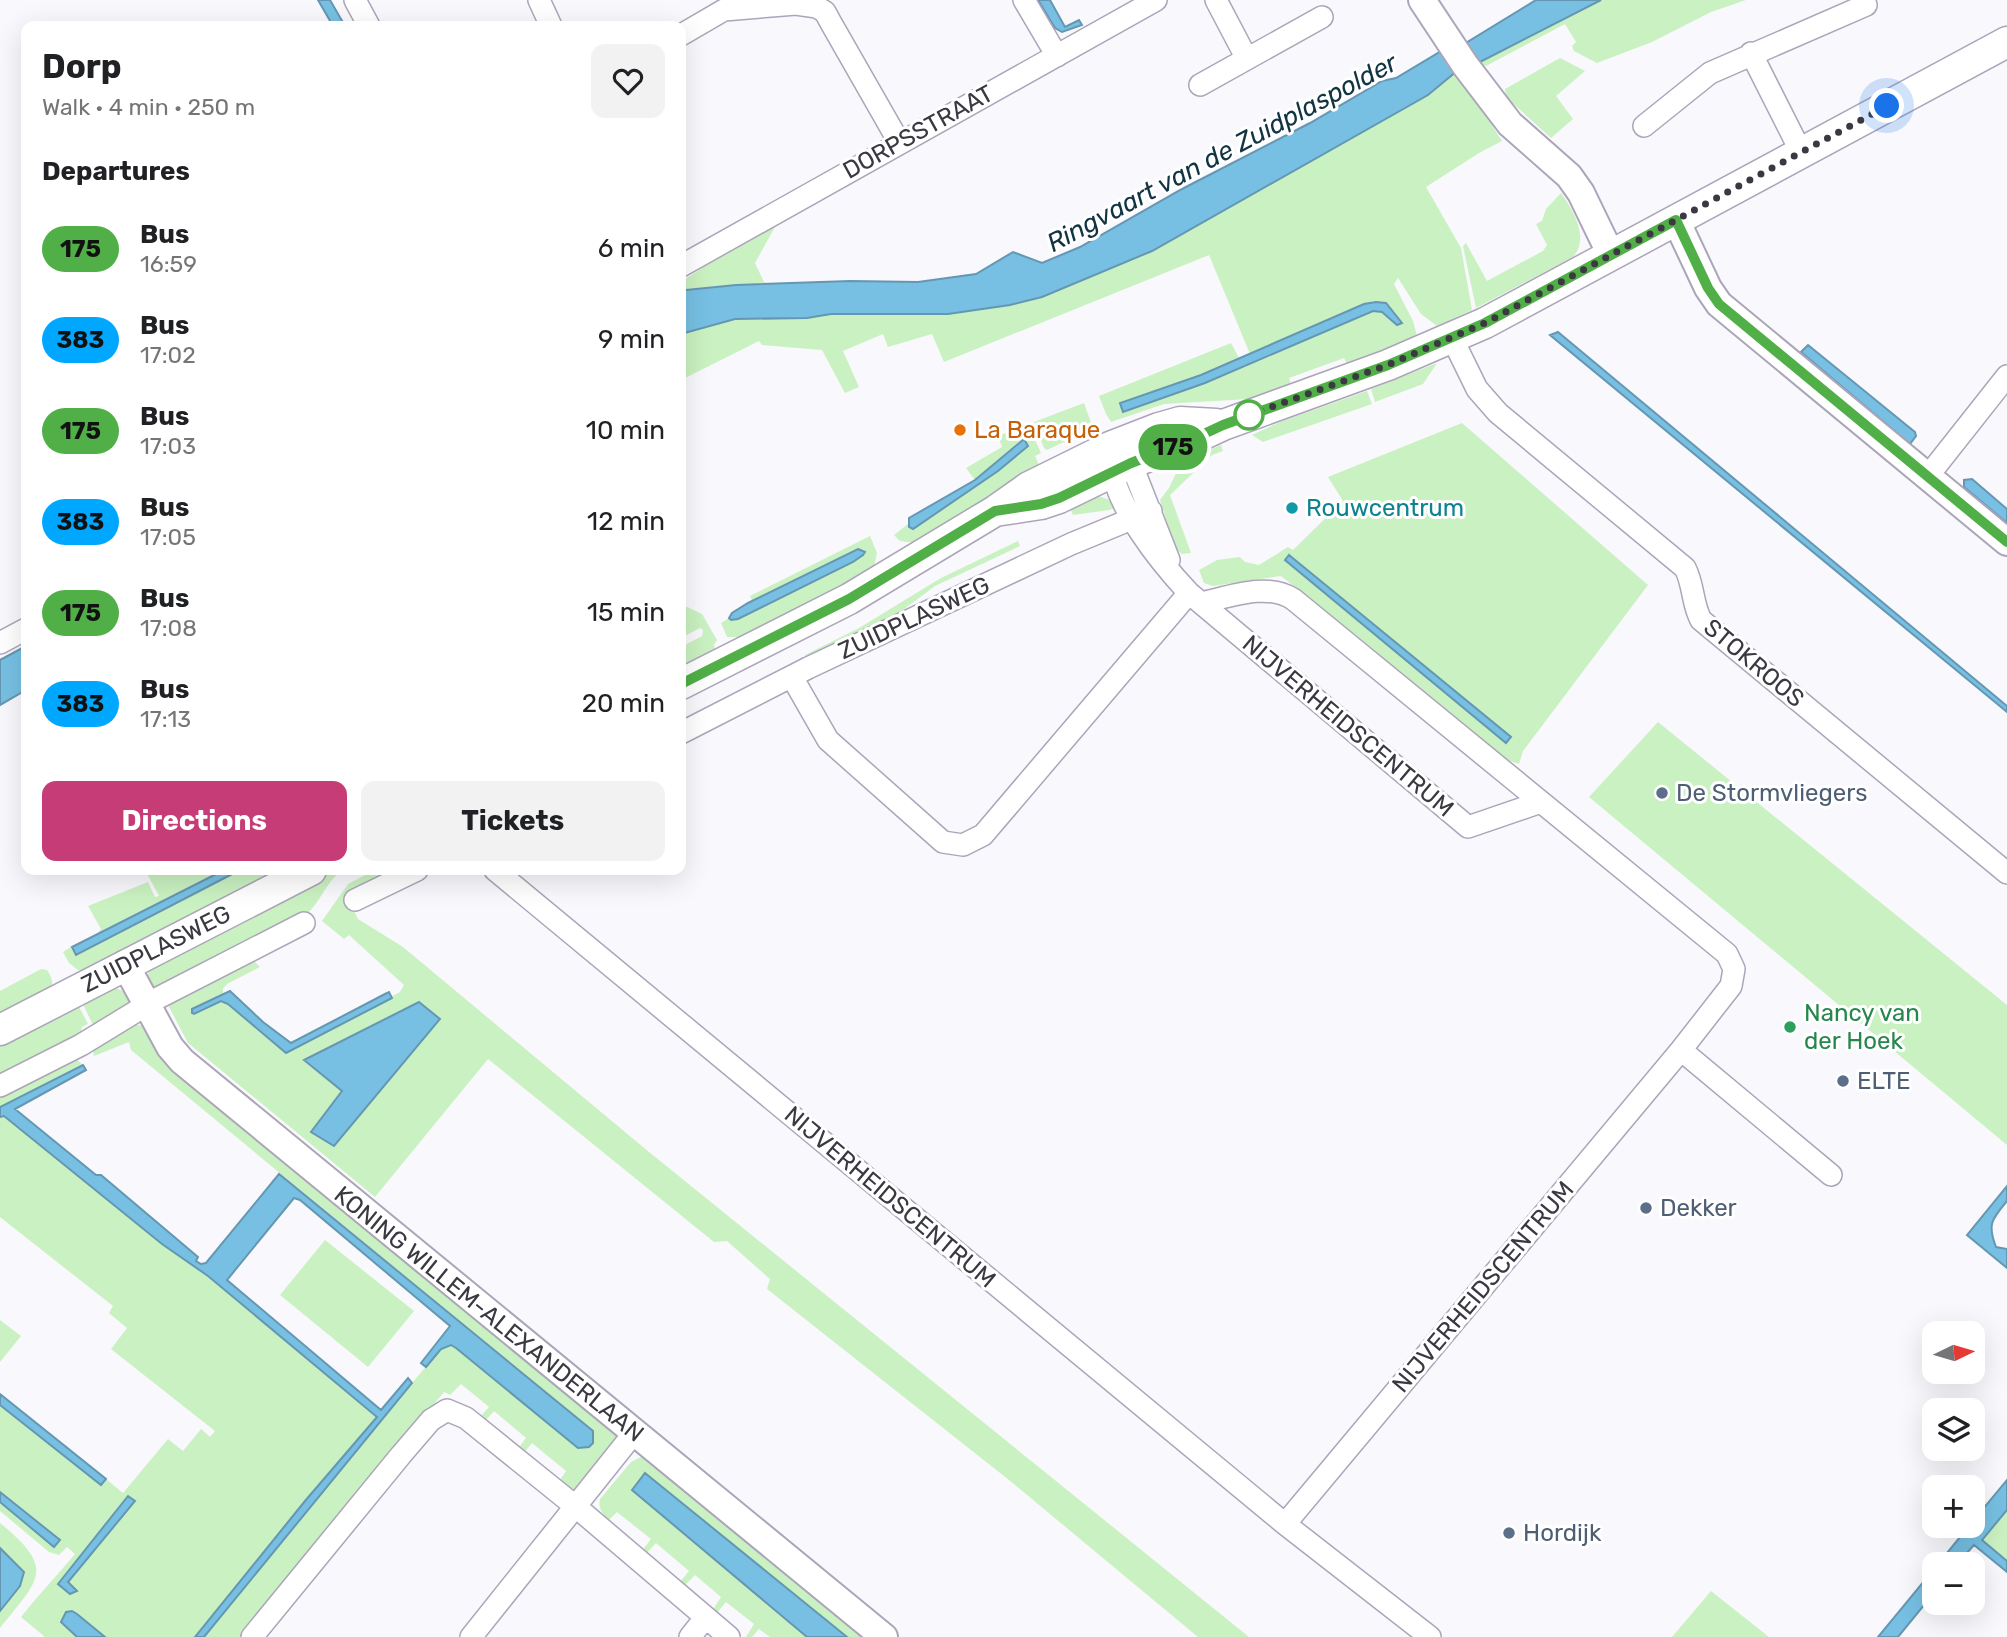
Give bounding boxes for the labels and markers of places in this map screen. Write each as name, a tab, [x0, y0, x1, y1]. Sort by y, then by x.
unlabelled marker	[1234, 400, 1264, 430]
place label: La Baraque	[974, 416, 1100, 444]
marker: La Baraque	[952, 422, 968, 438]
place label: Rouwcentrum	[1306, 494, 1464, 522]
marker: Rouwcentrum	[1284, 500, 1300, 516]
place label: De Stormvliegers	[1676, 779, 1868, 807]
marker: De Stormvliegers	[1654, 785, 1670, 801]
place label: Nancy van der Hoek	[1804, 999, 1920, 1055]
marker: Nancy van der Hoek	[1782, 1019, 1798, 1035]
place label: ELTE	[1857, 1067, 1911, 1095]
marker: ELTE	[1835, 1073, 1851, 1089]
place label: Dekker	[1660, 1194, 1737, 1222]
marker: Dekker	[1638, 1200, 1654, 1216]
place label: Hordijk	[1523, 1519, 1602, 1547]
marker: Hordijk	[1501, 1525, 1517, 1541]

